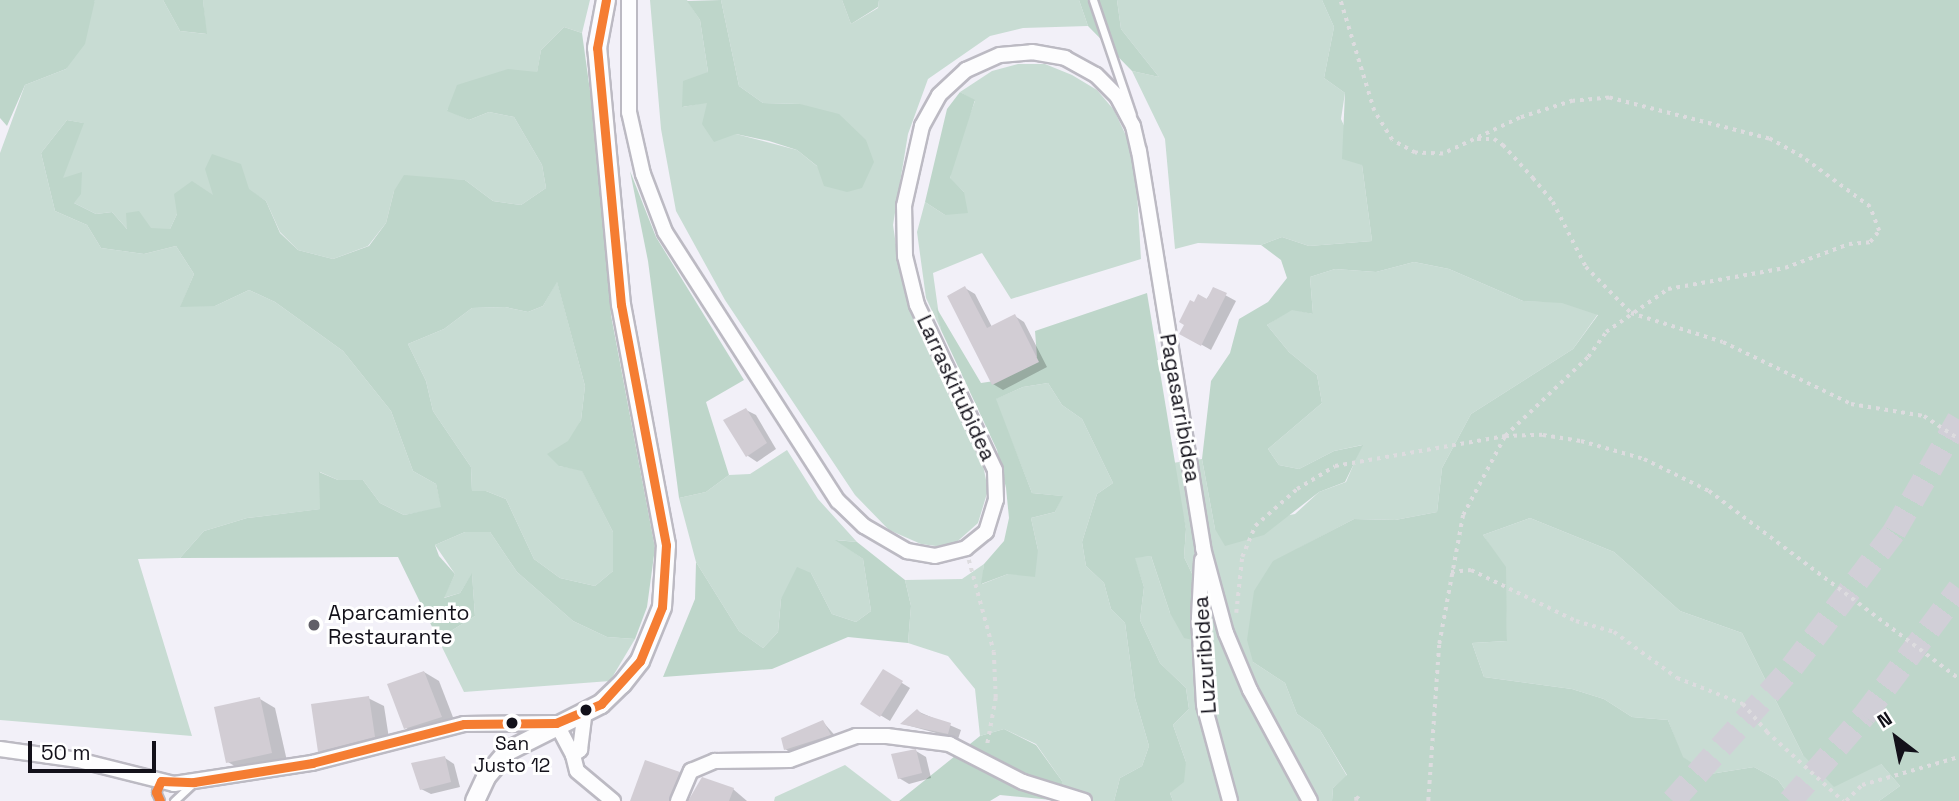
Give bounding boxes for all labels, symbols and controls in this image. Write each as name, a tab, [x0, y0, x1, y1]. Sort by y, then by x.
street label: Larraskitubidea	[911, 311, 1001, 465]
street label: Pagasarribidea	[1155, 332, 1205, 484]
street label: Luzuribidea	[1188, 595, 1222, 715]
place label: Aparcamiento Restaurante	[328, 600, 469, 650]
marker: Aparcamiento Restaurante	[306, 617, 322, 633]
unlabelled marker	[579, 703, 593, 717]
north arrow	[1861, 703, 1931, 773]
text: N	[1873, 706, 1897, 734]
marker: San Justo 12	[505, 716, 519, 730]
scale bar	[32, 728, 159, 772]
place label: San Justo 12	[474, 733, 550, 777]
text: 50 m	[41, 739, 91, 766]

